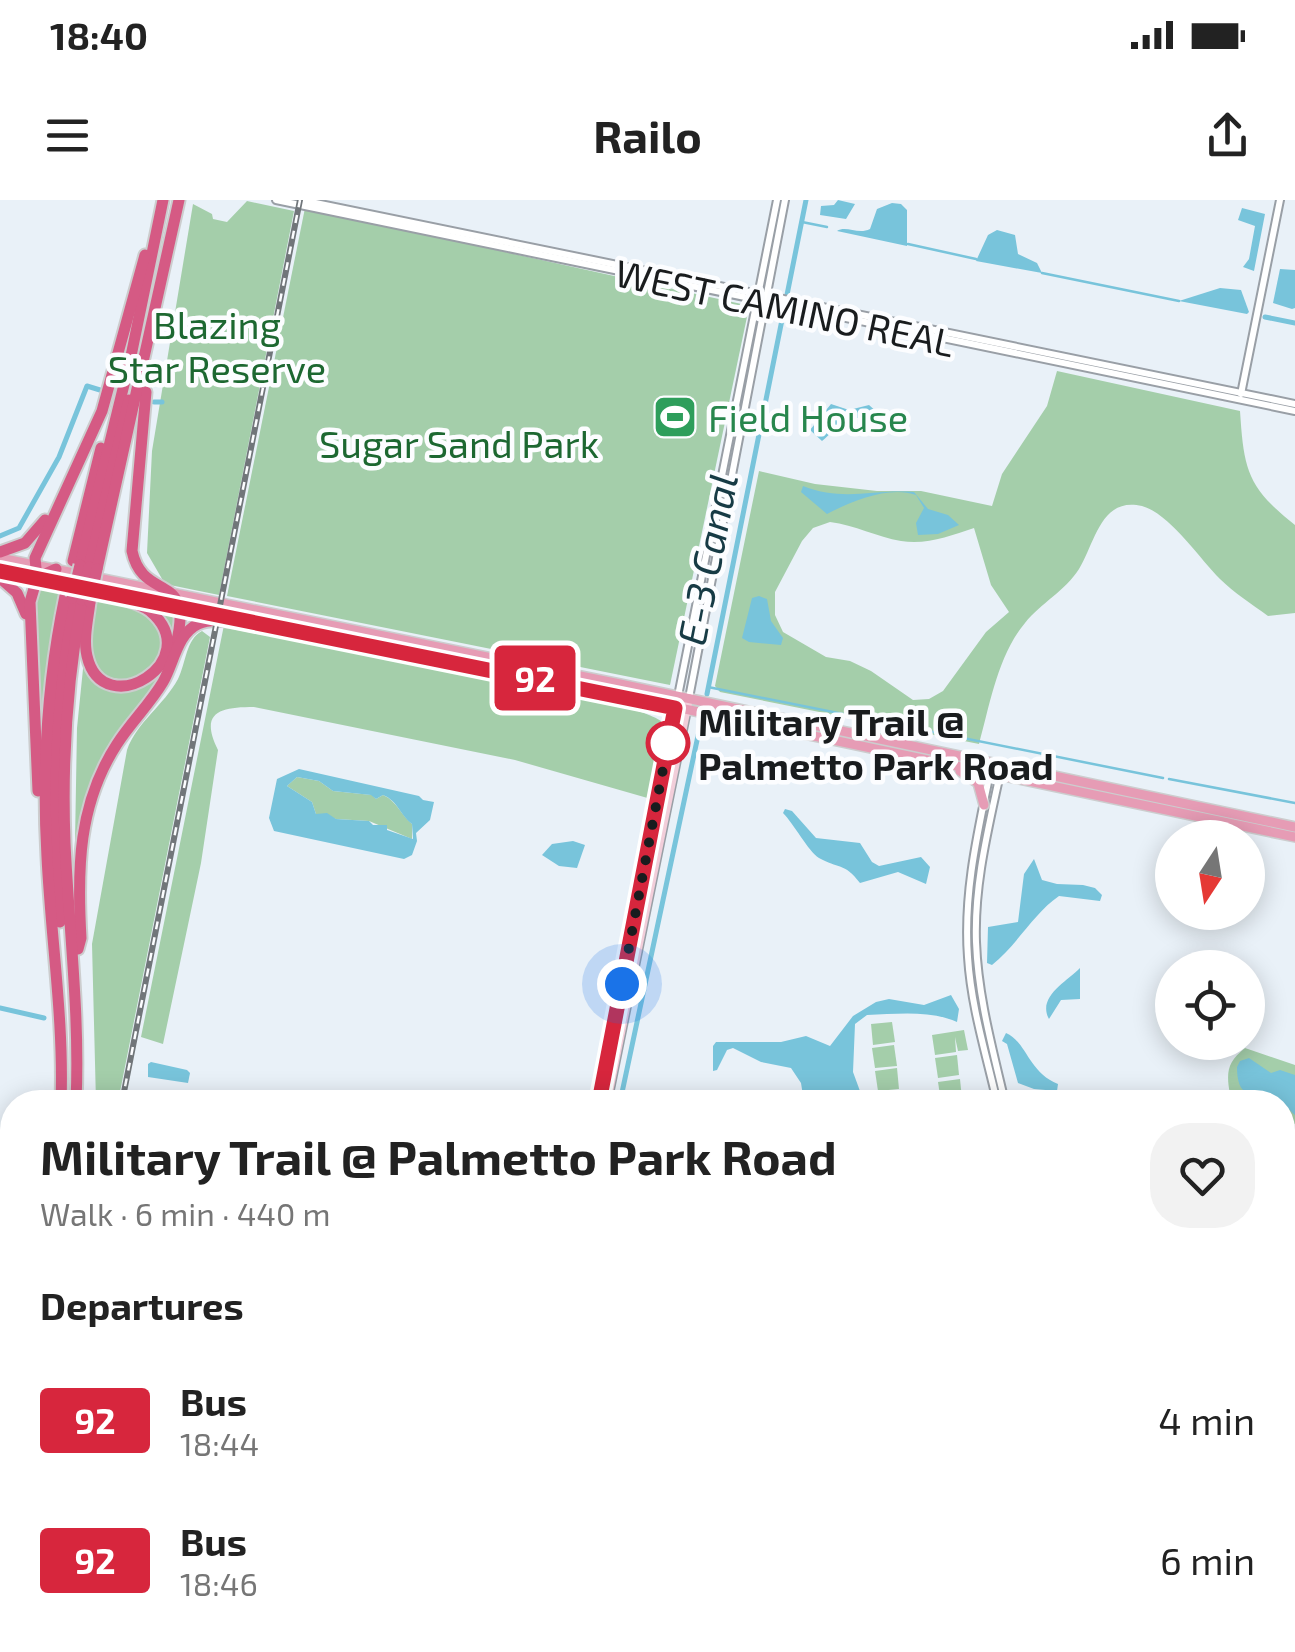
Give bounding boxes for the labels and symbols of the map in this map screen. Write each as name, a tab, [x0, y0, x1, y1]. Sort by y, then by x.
street label: WEST CAMINO REAL	[611, 249, 959, 365]
park label: Blazing Star Reserve	[108, 301, 326, 391]
sports icon: Field House	[652, 394, 698, 440]
place label: Field House	[708, 394, 908, 440]
park label: Sugar Sand Park	[319, 420, 599, 466]
water label: E-3 Canal	[666, 469, 746, 649]
line badge: 92	[490, 646, 580, 710]
place label: Military Trail @ Palmetto Park Road	[698, 698, 1054, 788]
marker: Military Trail @ Palmetto Park Road	[647, 722, 689, 764]
north arrow	[1155, 820, 1265, 930]
your location	[597, 959, 647, 1009]

